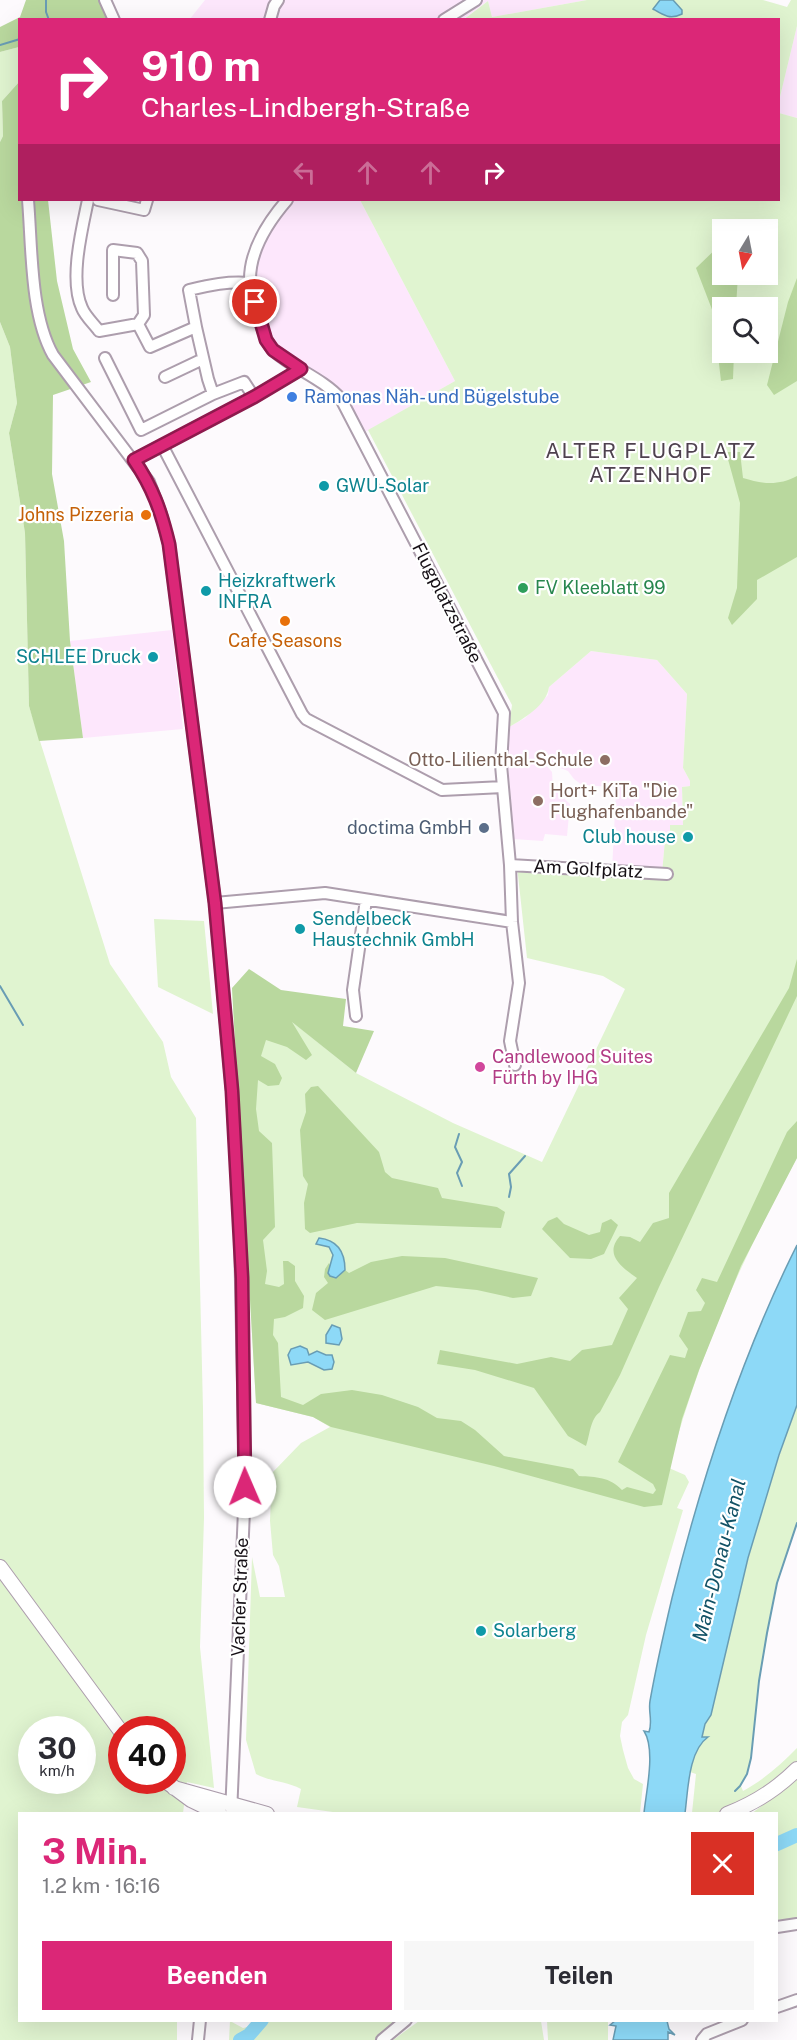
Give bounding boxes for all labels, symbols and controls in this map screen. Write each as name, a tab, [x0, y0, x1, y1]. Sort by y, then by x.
text: 910 m	[141, 41, 261, 90]
icon: right	[42, 42, 120, 120]
text: Charles-Lindbergh-Straße	[141, 91, 470, 123]
icon: left	[288, 156, 321, 189]
icon: ahead	[351, 156, 384, 189]
icon: ahead	[414, 156, 447, 189]
icon: right	[477, 156, 510, 189]
north arrow	[712, 219, 778, 285]
map controls	[712, 219, 778, 363]
pin	[229, 276, 280, 327]
icon: arrive	[238, 285, 271, 318]
button: search	[712, 297, 778, 363]
place label: Ramonas Näh- und Bügelstube	[304, 386, 560, 407]
marker: Ramonas Näh- und Bügelstube	[285, 390, 299, 404]
district label: ALTER FLUGPLATZ ATZENHOF	[545, 438, 757, 487]
place label: GWU-Solar	[336, 475, 429, 496]
marker: GWU-Solar	[317, 479, 331, 493]
place label: Johns Pizzeria	[18, 504, 134, 525]
marker: Johns Pizzeria	[139, 508, 153, 522]
street label: Flugplatzstraße	[408, 539, 487, 666]
place label: Heizkraftwerk INFRA	[218, 570, 336, 612]
place label: FV Kleeblatt 99	[535, 577, 666, 598]
marker: FV Kleeblatt 99	[516, 581, 530, 595]
marker: Heizkraftwerk INFRA	[199, 584, 213, 598]
marker: Cafe Seasons	[278, 614, 292, 628]
place label: Cafe Seasons	[228, 630, 342, 651]
place label: SCHLEE Druck	[16, 646, 141, 667]
marker: SCHLEE Druck	[146, 650, 160, 664]
place label: Otto-Lilienthal-Schule	[408, 749, 593, 770]
marker: Otto-Lilienthal-Schule	[598, 753, 612, 767]
place label: Hort+ KiTa "Die Flughafenbande"	[550, 780, 693, 822]
marker: Hort+ KiTa "Die Flughafenbande"	[531, 794, 545, 808]
place label: doctima GmbH	[347, 817, 472, 838]
marker: doctima GmbH	[477, 821, 491, 835]
place label: Club house	[583, 826, 676, 847]
marker: Club house	[681, 830, 695, 844]
street label: Am Golfplatz	[533, 855, 643, 882]
place label: Sendelbeck Haustechnik GmbH	[312, 908, 475, 950]
marker: Sendelbeck Haustechnik GmbH	[293, 922, 307, 936]
place label: Candlewood Suites Fürth by IHG	[492, 1046, 653, 1088]
marker: Candlewood Suites Fürth by IHG	[473, 1060, 487, 1074]
position arrow	[213, 1455, 277, 1519]
water label: Main-Donau-Kanal	[687, 1476, 751, 1644]
street label: Vacher Straße	[227, 1537, 252, 1657]
place label: Solarberg	[493, 1620, 576, 1641]
marker: Solarberg	[474, 1624, 488, 1638]
speed limit sign: 40	[108, 1716, 186, 1794]
text: 30	[37, 1730, 77, 1766]
text: km/h	[39, 1762, 75, 1779]
text: 3 Min.	[42, 1830, 148, 1872]
button: close	[691, 1832, 754, 1895]
text: 1.2 km · 16:16	[42, 1874, 160, 1898]
button: Beenden	[42, 1941, 392, 2010]
button: Teilen	[404, 1941, 754, 2010]

